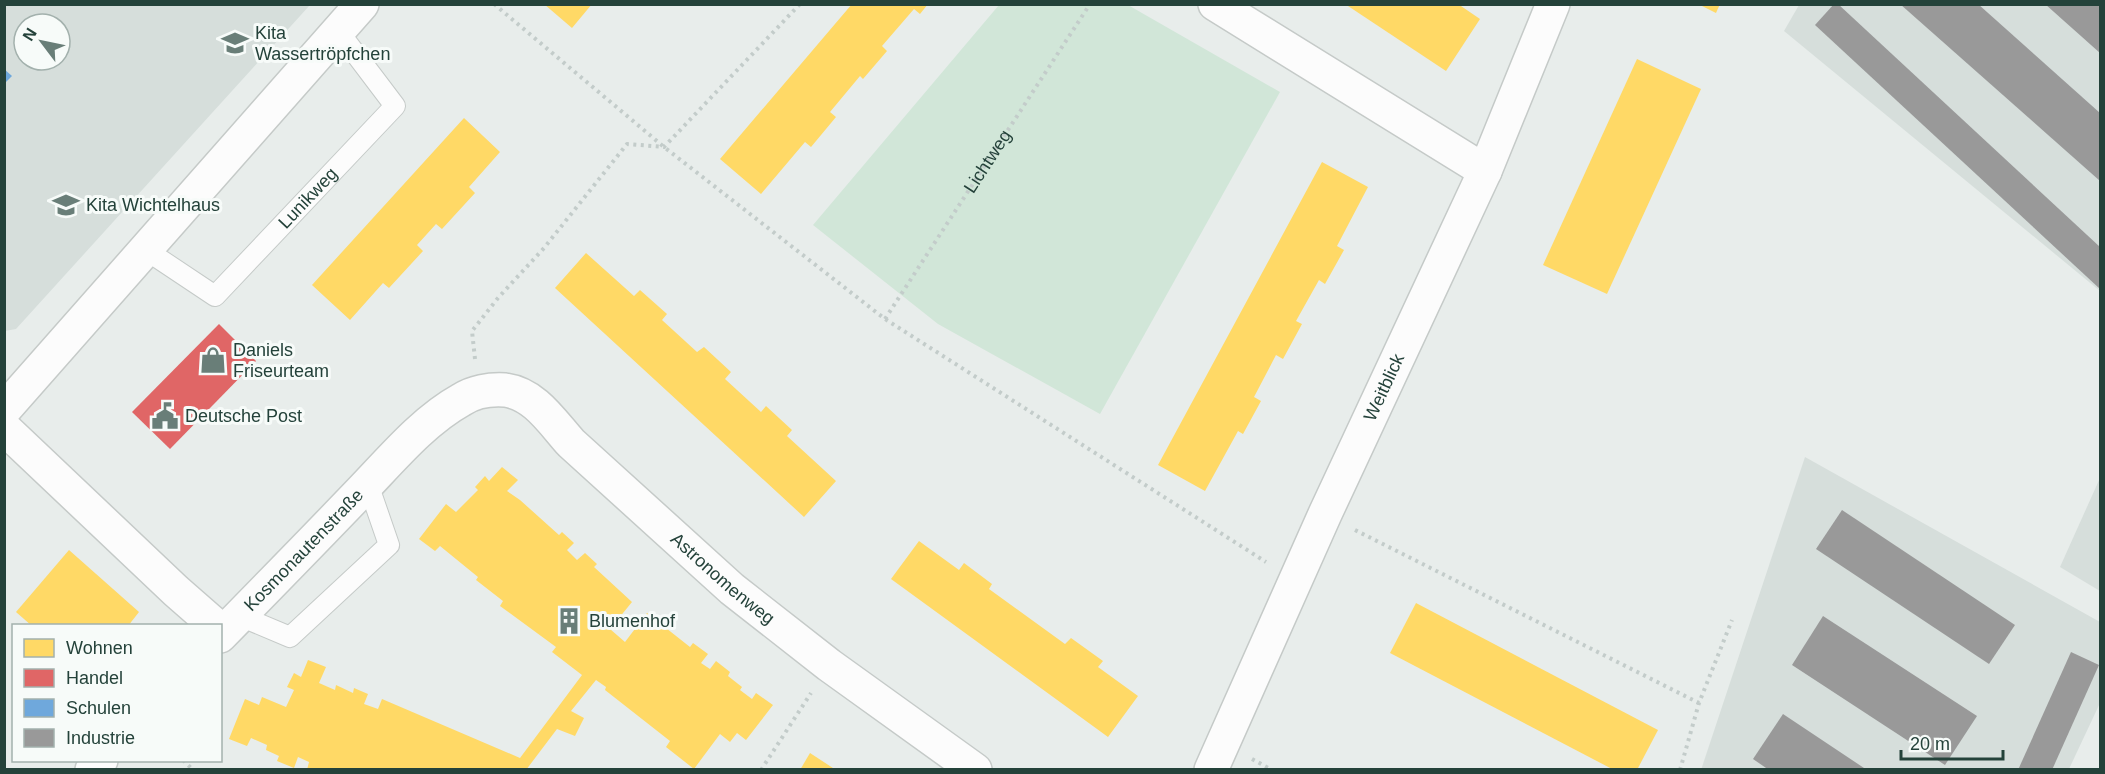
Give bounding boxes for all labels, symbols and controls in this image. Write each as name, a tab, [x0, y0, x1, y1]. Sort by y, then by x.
north arrow	[12, 12, 72, 72]
place label: Kita Wassertröpfchen	[255, 23, 390, 64]
text: N	[19, 25, 40, 44]
school or university icon: Kita Wassertröpfchen	[220, 28, 250, 58]
street label: Lichtweg	[960, 126, 1015, 197]
street label: Lunikweg	[274, 163, 341, 232]
school or university icon: Kita Wichtelhaus	[51, 190, 81, 220]
place label: Kita Wichtelhaus	[86, 195, 220, 215]
place label: Daniels Friseurteam	[233, 340, 329, 381]
shop icon: Daniels Friseurteam	[198, 345, 228, 375]
street label: Weitblick	[1360, 350, 1409, 424]
public building icon: Deutsche Post	[150, 401, 180, 431]
place label: Deutsche Post	[185, 406, 302, 426]
street label: Kosmonautenstraße	[240, 485, 367, 615]
street label: Astronomenweg	[667, 529, 778, 628]
building icon: Blumenhof	[554, 606, 584, 636]
place label: Blumenhof	[589, 611, 676, 631]
legend	[12, 624, 222, 762]
text: Wohnen	[66, 638, 133, 658]
text: Handel	[66, 668, 123, 688]
text: Schulen	[66, 698, 131, 718]
scale bar	[1901, 723, 2003, 761]
text: Industrie	[66, 728, 135, 748]
text: 20 m	[1910, 734, 1950, 754]

